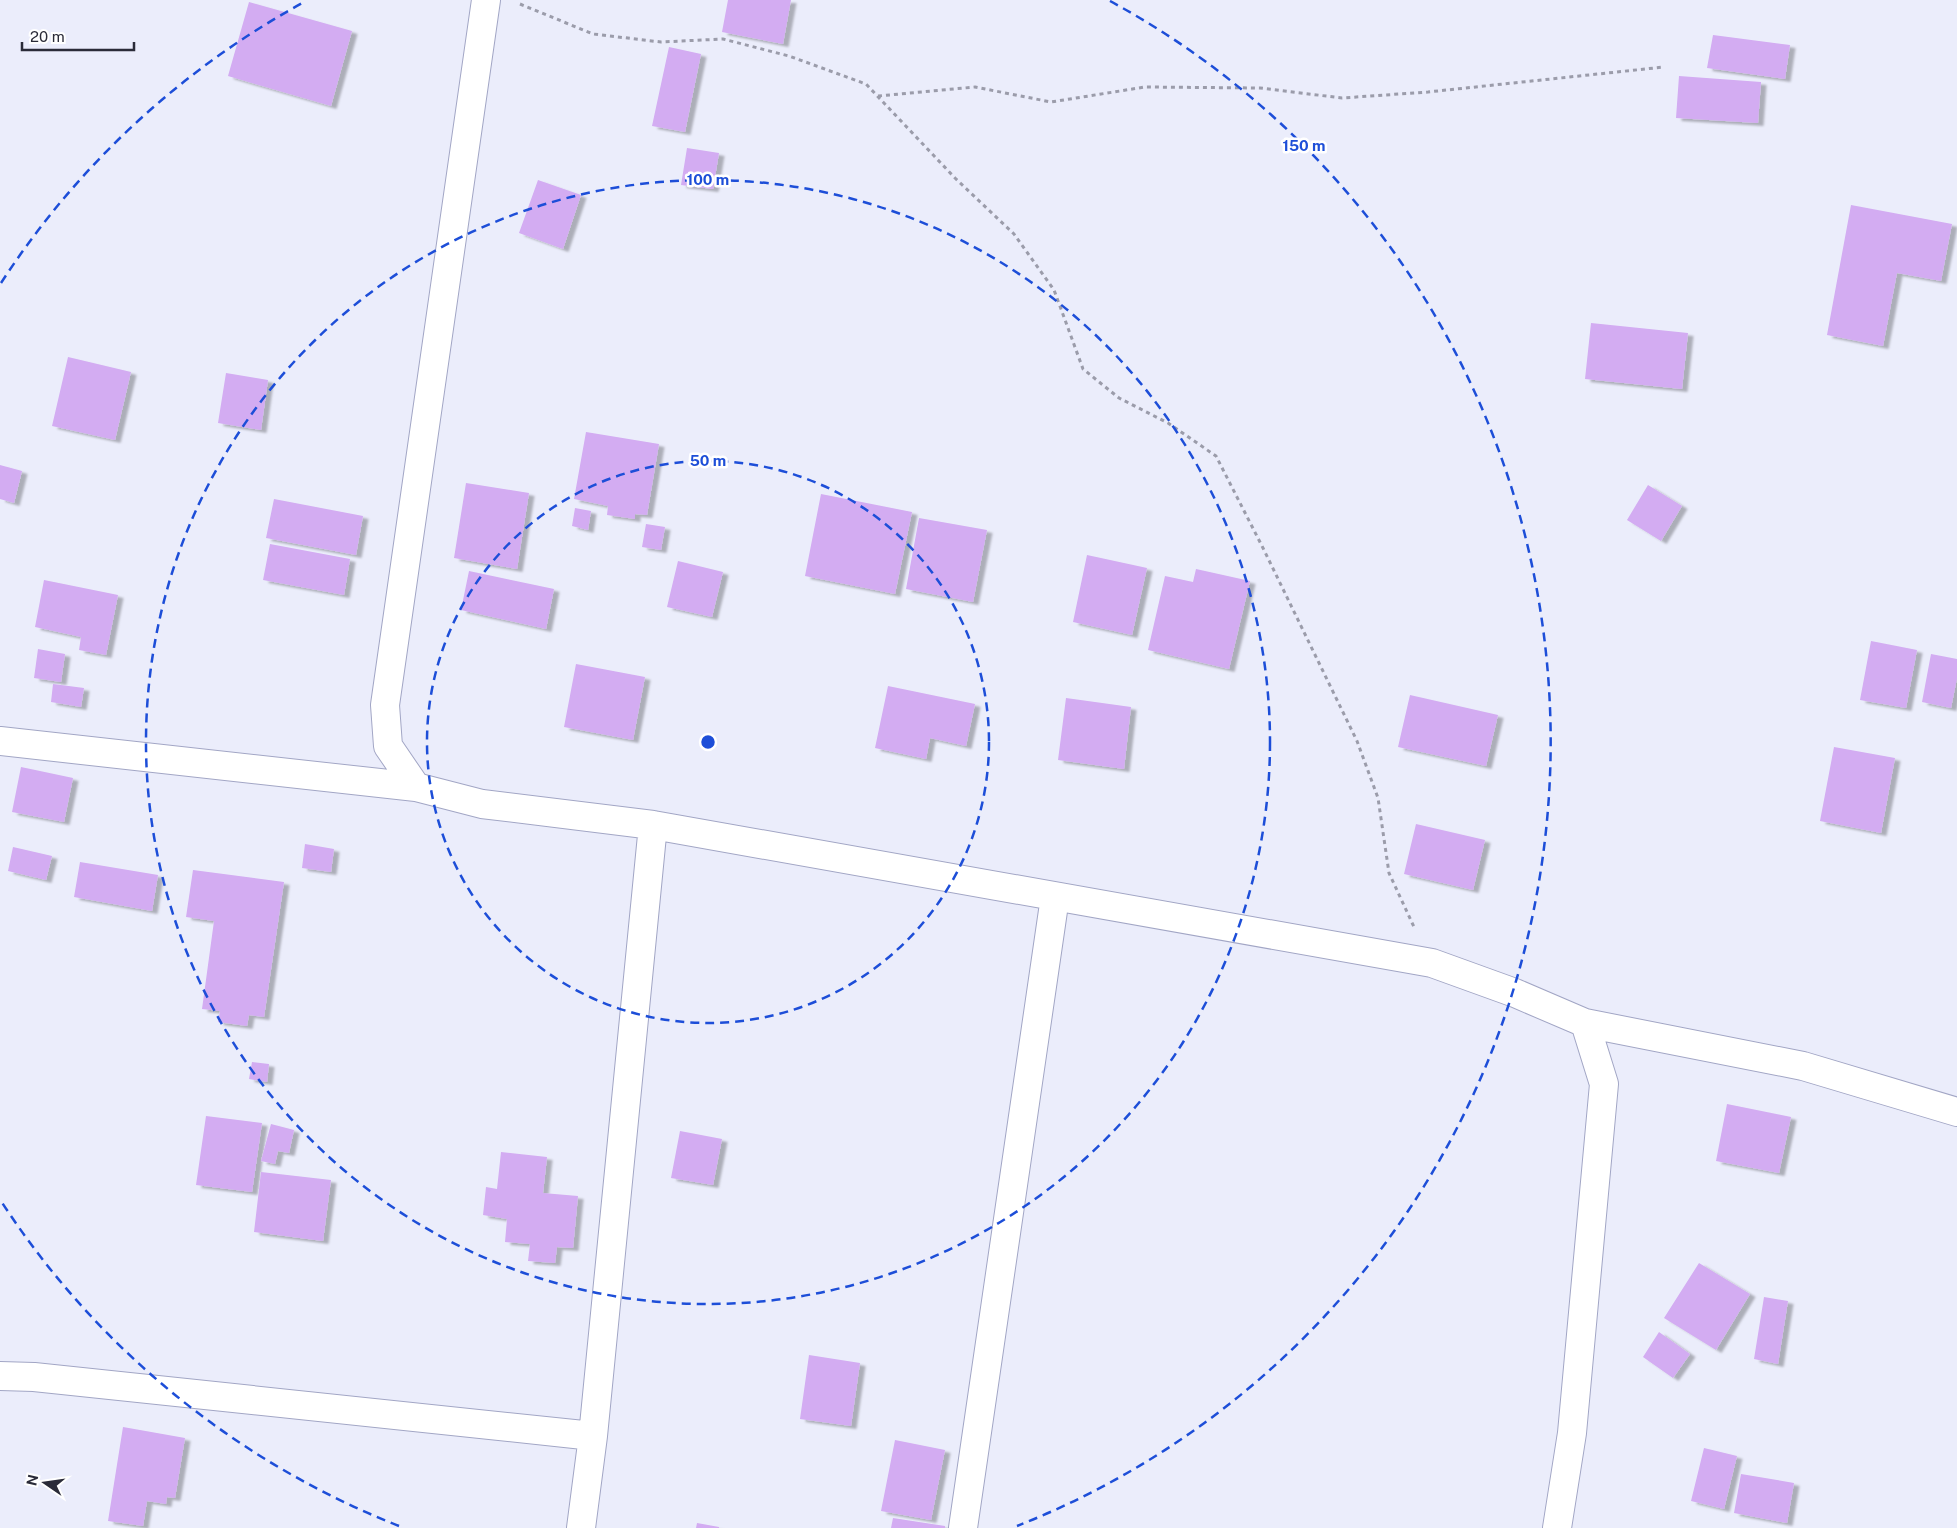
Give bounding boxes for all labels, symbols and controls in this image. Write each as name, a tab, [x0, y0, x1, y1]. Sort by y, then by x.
scale bar	[22, 20, 135, 52]
text: 20 m	[30, 28, 65, 45]
text: 150 m	[1282, 137, 1326, 154]
text: 100 m	[687, 171, 729, 188]
text: 50 m	[690, 452, 726, 469]
centre of rings	[699, 733, 717, 751]
north arrow	[20, 1458, 70, 1508]
text: N	[23, 1473, 41, 1487]

